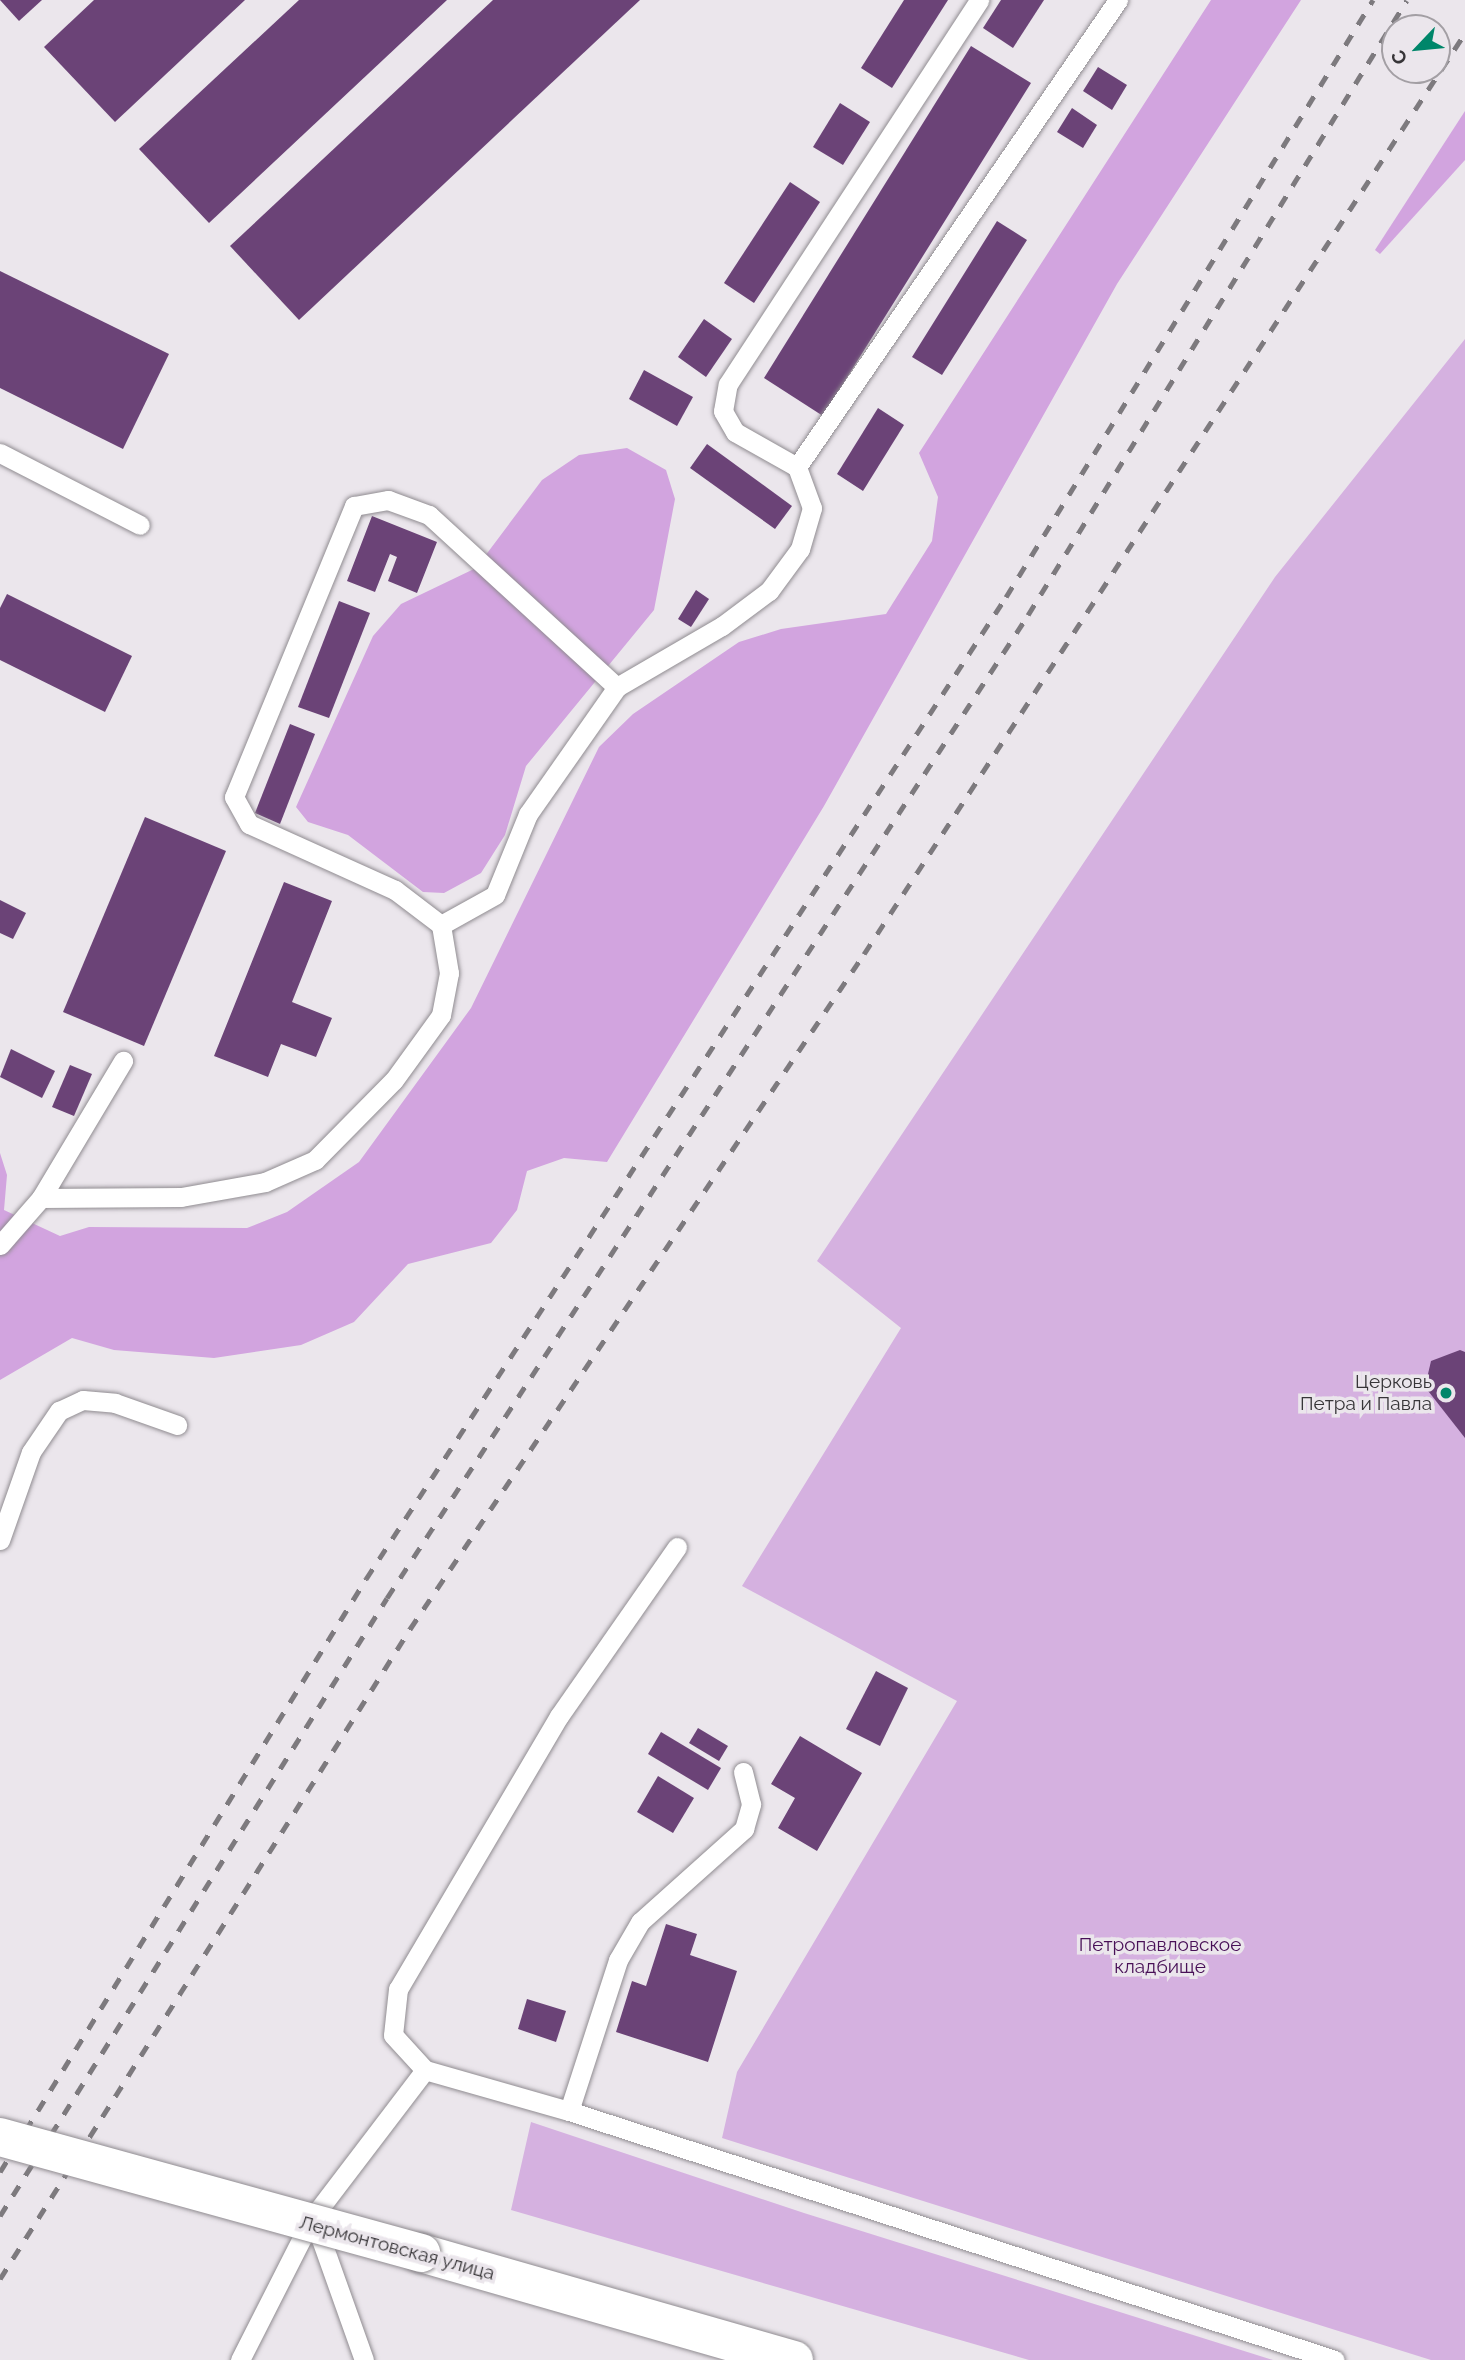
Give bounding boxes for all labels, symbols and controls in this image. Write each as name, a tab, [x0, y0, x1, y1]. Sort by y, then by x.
north arrow	[1381, 14, 1451, 84]
text: С	[1386, 47, 1412, 68]
place label: Церковь Петра и Павла	[1300, 1371, 1432, 1415]
marker: Церковь Петра и Павла	[1438, 1385, 1454, 1401]
park label: Петропавловское кладбище	[1079, 1934, 1241, 1978]
street label: Лермонтовская улица	[296, 2211, 498, 2285]

